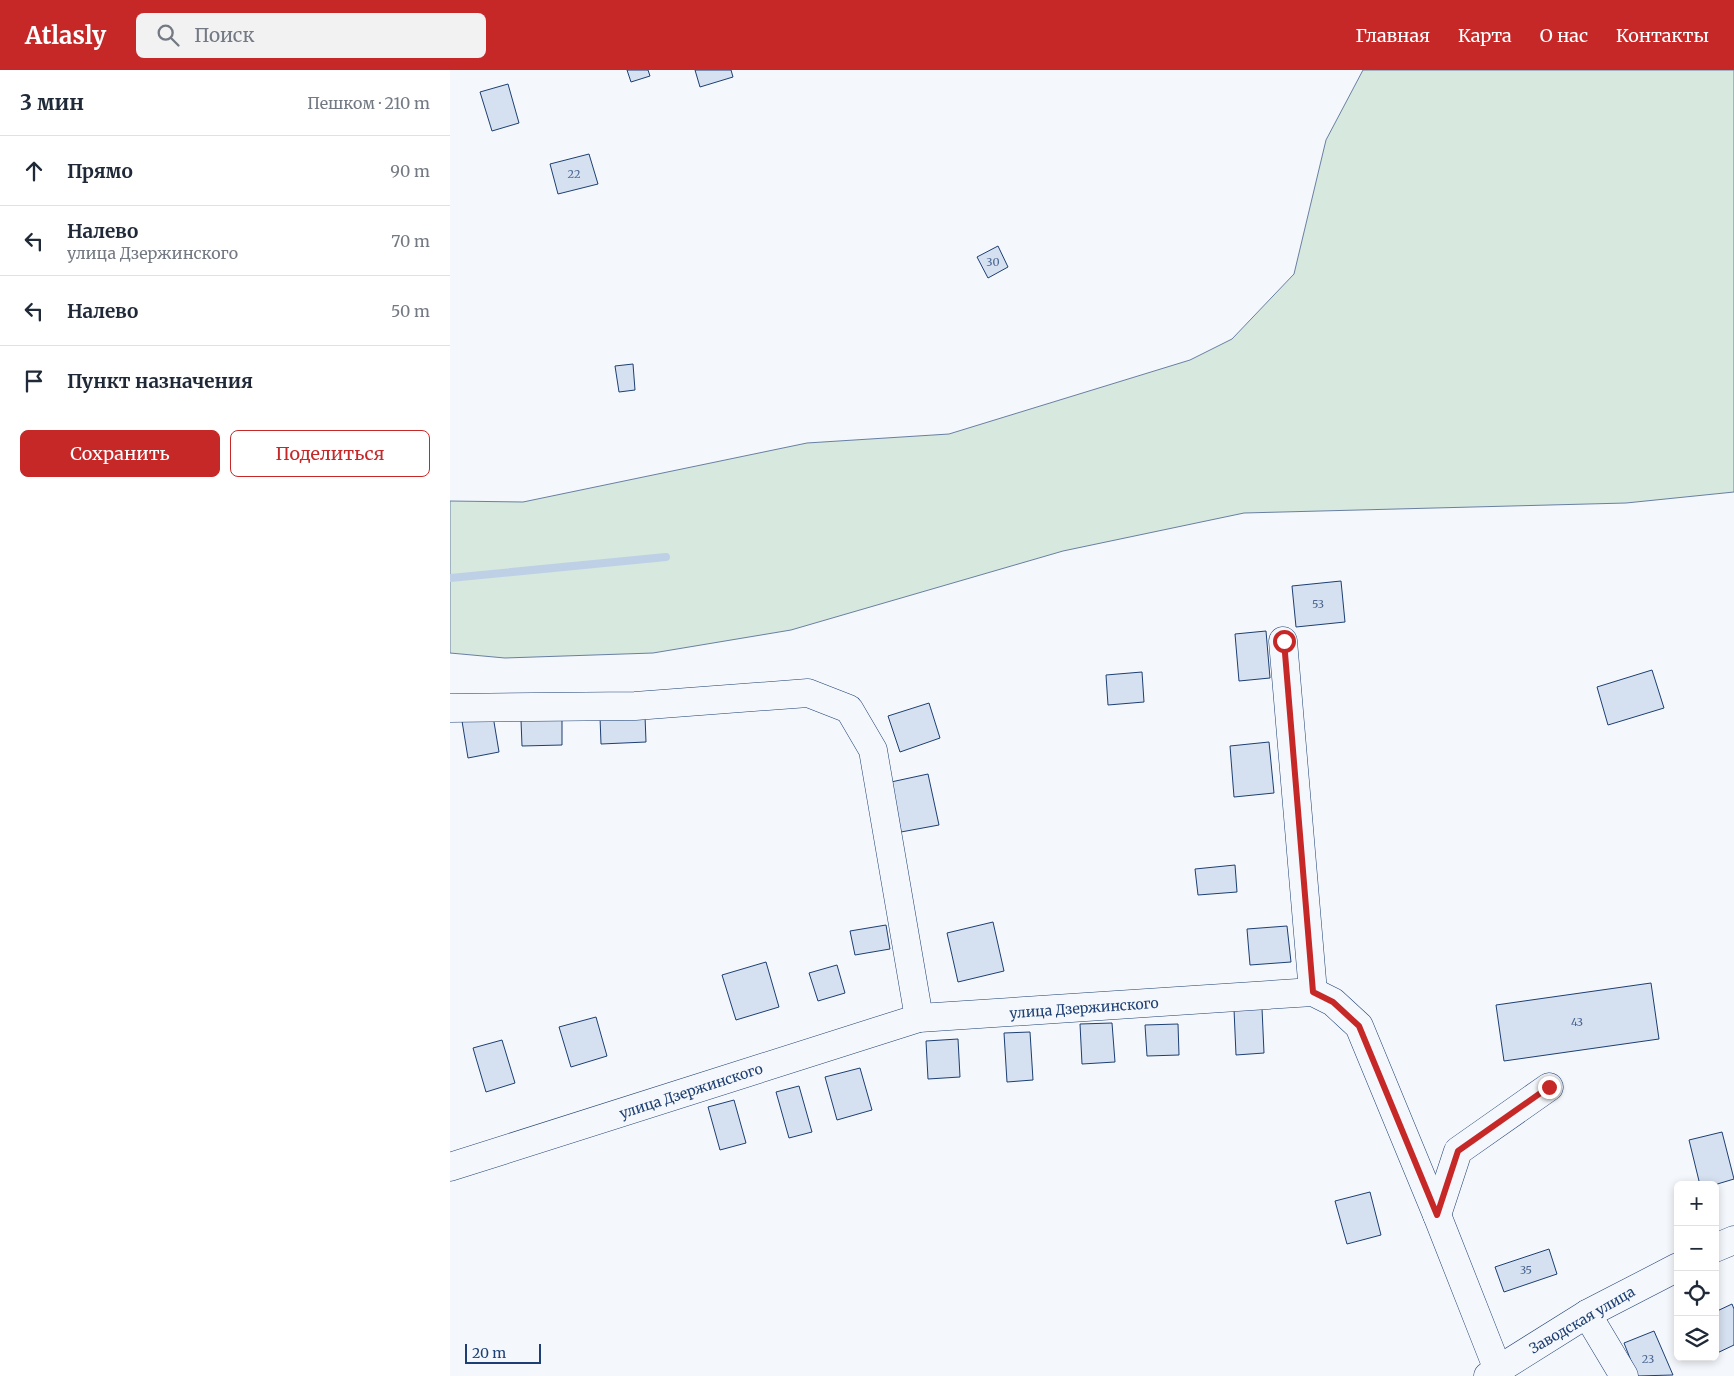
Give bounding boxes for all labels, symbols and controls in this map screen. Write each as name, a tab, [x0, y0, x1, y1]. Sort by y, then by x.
search box	[136, 13, 486, 58]
text: Atlasly	[25, 20, 106, 51]
icon: search	[154, 21, 182, 49]
text: Поиск	[194, 23, 254, 47]
text: Главная	[1355, 24, 1430, 47]
text: Карта	[1458, 24, 1512, 47]
text: О нас	[1540, 24, 1588, 47]
text: Контакты	[1616, 24, 1709, 47]
text: 3 мин	[20, 89, 84, 116]
text: Пешком · 210 m	[307, 93, 430, 113]
icon: ahead	[20, 157, 48, 185]
text: Прямо	[67, 159, 133, 183]
text: 90 m	[390, 161, 430, 181]
house number: 22	[568, 167, 580, 181]
text: Налево	[67, 219, 138, 243]
icon: left	[20, 227, 48, 255]
text: 70 m	[391, 231, 430, 251]
text: улица Дзержинского	[67, 243, 238, 263]
house number: 30	[986, 255, 1000, 269]
icon: left	[20, 297, 48, 325]
text: Налево	[67, 299, 138, 323]
text: 50 m	[391, 301, 430, 321]
icon: arrive	[20, 367, 48, 395]
text: Пункт назначения	[67, 369, 253, 393]
button: Сохранить	[20, 430, 220, 477]
button: Поделиться	[230, 430, 430, 477]
house number: 53	[1312, 597, 1324, 611]
route start	[1273, 630, 1296, 653]
street label: улица Дзержинского	[1009, 994, 1159, 1022]
house number: 43	[1571, 1015, 1583, 1029]
street label: улица Дзержинского	[617, 1059, 765, 1123]
route end	[1538, 1076, 1561, 1099]
map controls	[1674, 1181, 1719, 1361]
button: +	[1674, 1181, 1719, 1226]
button: −	[1674, 1226, 1719, 1271]
house number: 35	[1520, 1263, 1532, 1277]
button: locate	[1674, 1271, 1719, 1316]
street label: Заводская улица	[1526, 1282, 1638, 1358]
button: layers	[1674, 1316, 1719, 1361]
scale bar	[465, 1341, 541, 1364]
text: 20 m	[472, 1344, 506, 1362]
house number: 23	[1642, 1352, 1654, 1366]

